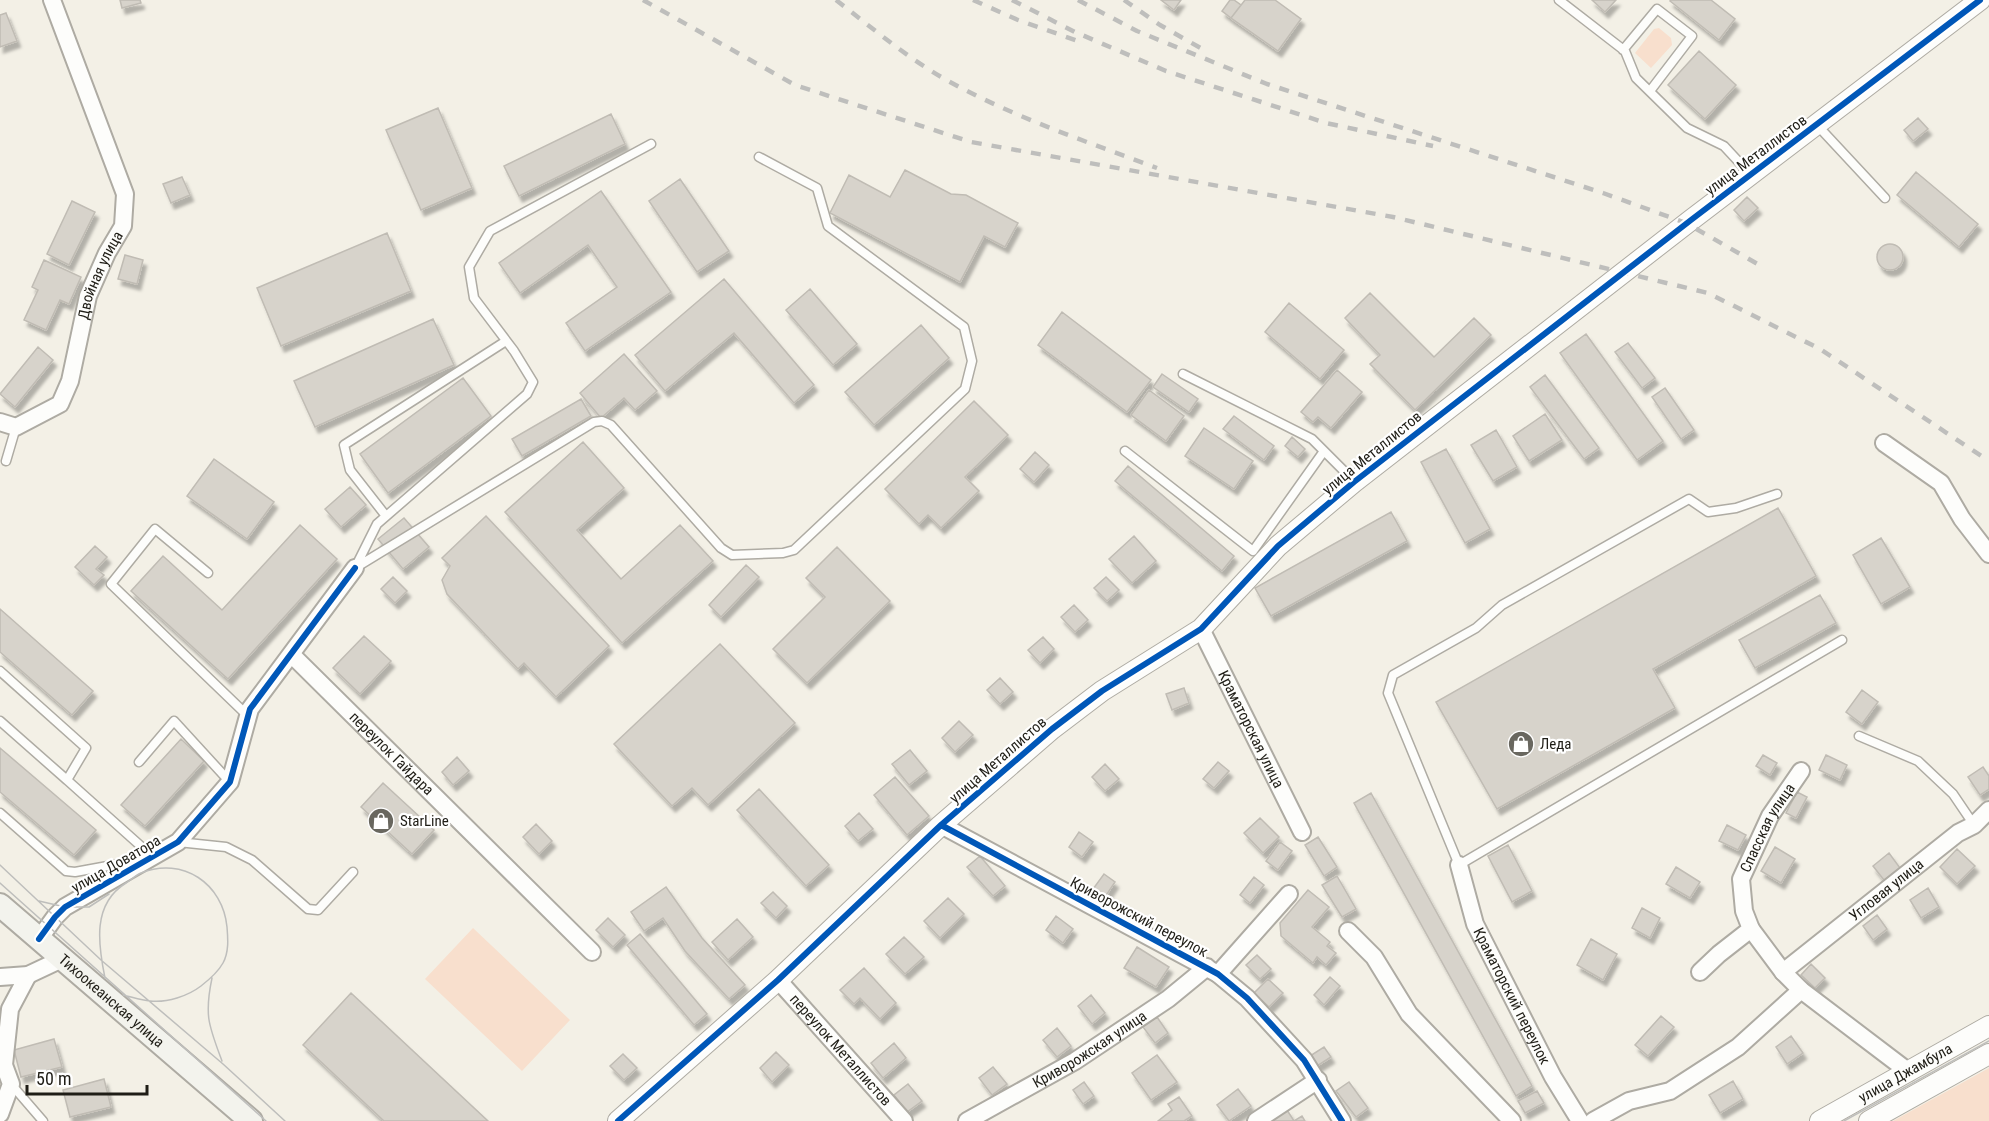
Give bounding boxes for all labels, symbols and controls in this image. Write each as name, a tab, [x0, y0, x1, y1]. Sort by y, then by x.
street label: улица Металлистов	[1702, 111, 1810, 199]
street label: Двойная улица	[74, 228, 127, 321]
street label: улица Металлистов	[1319, 407, 1425, 499]
street label: Краматорская улица	[1214, 668, 1288, 791]
street label: переулок Гайдара	[346, 708, 437, 799]
street label: улица Металлистов	[946, 713, 1050, 807]
shop icon: Леда	[1506, 729, 1536, 759]
place label: Леда	[1540, 735, 1572, 753]
street label: Спасская улица	[1736, 780, 1799, 875]
shop icon: StarLine	[366, 806, 396, 836]
place label: StarLine	[400, 812, 449, 830]
street label: улица Доватора	[68, 831, 164, 897]
street label: Угловая улица	[1846, 855, 1927, 925]
street label: Криворожский переулок	[1067, 873, 1211, 961]
street label: Краматорский переулок	[1469, 925, 1554, 1067]
street label: Тихоокеанская улица	[55, 951, 168, 1051]
street label: переулок Металлистов	[786, 991, 895, 1110]
street label: Криворожская улица	[1029, 1007, 1150, 1092]
street label: улица Джамбула	[1855, 1040, 1955, 1106]
scale bar	[27, 1058, 147, 1096]
text: 50 m	[36, 1068, 71, 1089]

